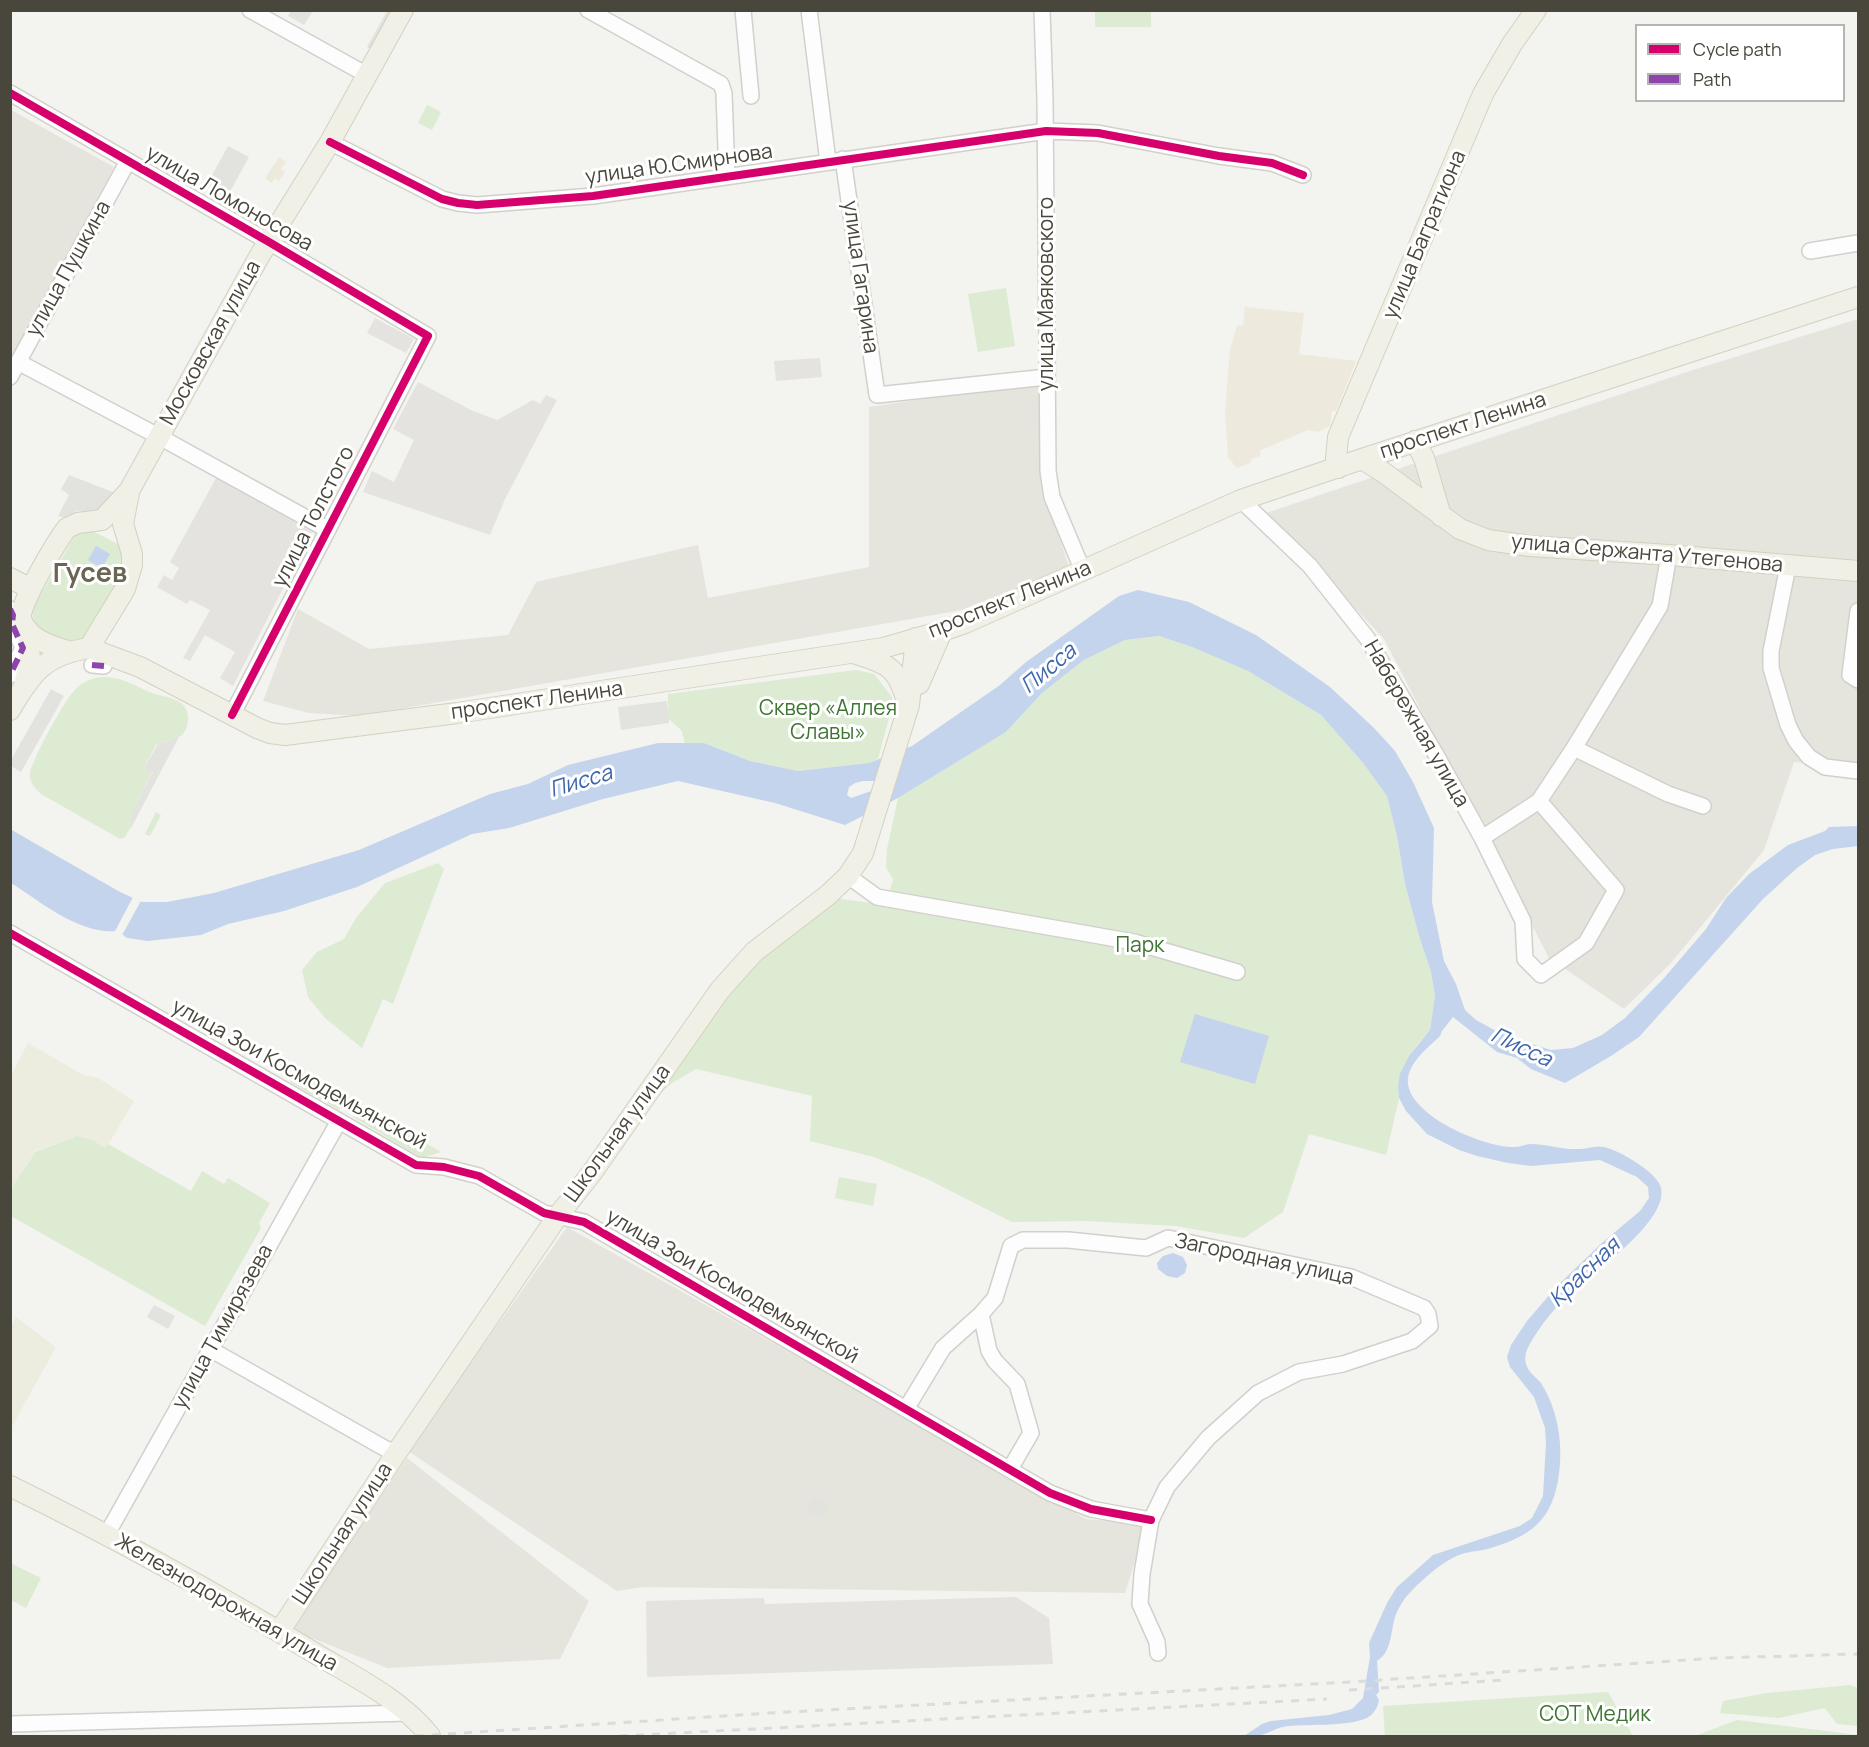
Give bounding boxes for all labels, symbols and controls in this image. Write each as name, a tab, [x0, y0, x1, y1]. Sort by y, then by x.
legend	[1635, 24, 1845, 102]
text: Cycle path	[1693, 37, 1782, 61]
text: Path	[1693, 67, 1731, 91]
street label: улица Ю.Смирнова	[584, 139, 774, 191]
street label: улица Ломоносова	[141, 141, 317, 257]
street label: улица Багратиона	[1378, 147, 1472, 323]
street label: улица Пушкина	[21, 197, 117, 341]
street label: улица Маяковского	[1034, 197, 1060, 391]
street label: улица Гагарина	[837, 199, 883, 355]
street label: Московская улица	[155, 256, 267, 430]
street label: проспект Ленина	[1377, 387, 1549, 465]
street label: улица Толстого	[268, 442, 360, 592]
street label: улица Сержанта Утегенова	[1510, 530, 1784, 578]
street label: проспект Ленина	[925, 556, 1095, 644]
district label: Гусев	[53, 558, 127, 590]
street label: Набережная улица	[1358, 636, 1474, 812]
water label: Писса	[1016, 638, 1082, 700]
street label: проспект Ленина	[449, 676, 625, 726]
park label: Сквер «Аллея Славы»	[759, 696, 897, 746]
water label: Писса	[547, 760, 615, 804]
park label: Парк	[1115, 933, 1165, 959]
street label: улица Зои Космодемьянской	[167, 994, 431, 1156]
water label: Писса	[1486, 1023, 1556, 1073]
street label: Школьная улица	[560, 1060, 676, 1208]
street label: улица Зои Космодемьянской	[601, 1204, 863, 1370]
street label: Загородная улица	[1172, 1229, 1356, 1291]
water label: Красная	[1544, 1233, 1626, 1313]
street label: улица Тимирязева	[167, 1240, 279, 1414]
street label: Школьная улица	[288, 1458, 398, 1610]
street label: Железнодорожная улица	[110, 1529, 342, 1677]
park label: СОТ Медик	[1539, 1702, 1651, 1728]

